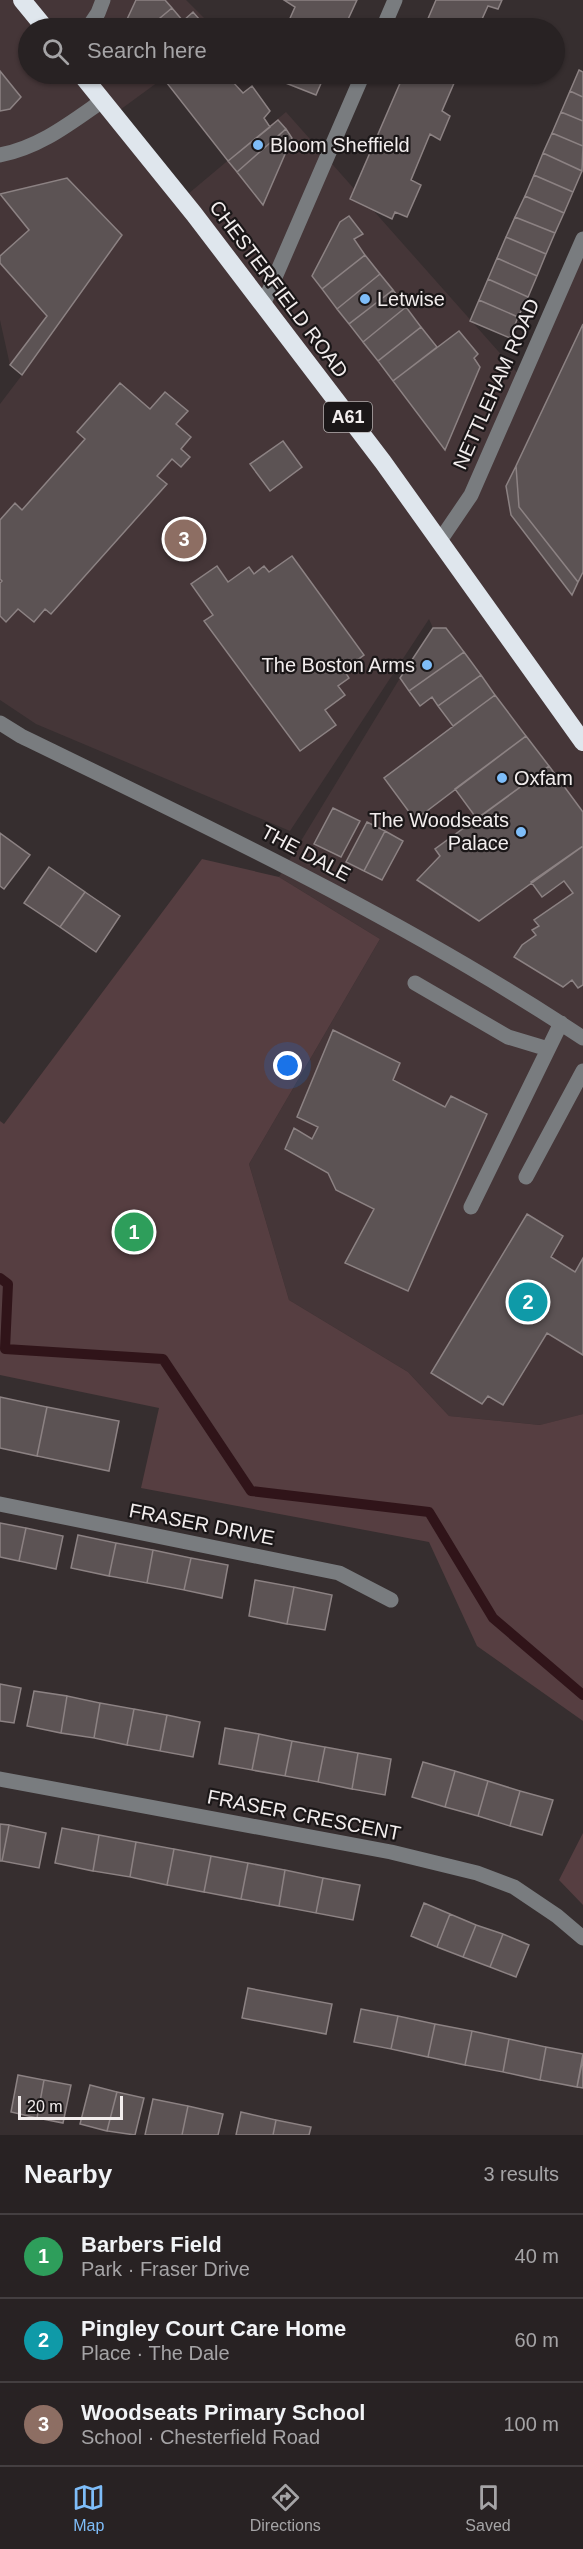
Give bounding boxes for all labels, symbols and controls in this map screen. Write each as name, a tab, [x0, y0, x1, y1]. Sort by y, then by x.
search box	[18, 18, 565, 84]
icon: search	[39, 35, 72, 68]
text: Search here	[87, 38, 207, 63]
place label: Bloom Sheffield	[270, 134, 410, 156]
marker: Bloom Sheffield	[251, 138, 265, 152]
street label: CHESTERFIELD ROAD	[205, 196, 353, 382]
place label: Letwise	[377, 288, 445, 310]
marker: Letwise	[358, 292, 372, 306]
street label: NETTLEHAM ROAD	[448, 295, 544, 473]
road number: A61	[324, 402, 372, 432]
pin: 3	[164, 516, 204, 562]
place label: The Boston Arms	[262, 654, 415, 676]
marker: The Boston Arms	[420, 658, 434, 672]
place label: Oxfam	[514, 767, 573, 789]
marker: Oxfam	[495, 771, 509, 785]
place label: The Woodseats Palace	[369, 809, 509, 854]
street label: THE DALE	[258, 820, 354, 886]
marker: The Woodseats Palace	[514, 825, 528, 839]
your location	[273, 1051, 302, 1080]
pin: 1	[114, 1210, 154, 1254]
pin: 2	[508, 1280, 548, 1324]
street label: FRASER DRIVE	[127, 1499, 277, 1549]
street label: FRASER CRESCENT	[205, 1785, 403, 1845]
scale bar	[18, 2093, 123, 2120]
text: 20 m	[27, 2098, 63, 2115]
text: Nearby	[24, 2159, 112, 2189]
text: 3 results	[483, 2163, 559, 2185]
text: Barbers Field	[81, 2232, 222, 2257]
text: 1	[38, 2245, 49, 2267]
text: 40 m	[515, 2245, 559, 2267]
text: Park · Fraser Drive	[81, 2258, 250, 2280]
text: Pingley Court Care Home	[81, 2316, 346, 2341]
text: 2	[38, 2329, 49, 2351]
text: 60 m	[515, 2329, 559, 2351]
text: Place · The Dale	[81, 2342, 230, 2364]
text: Woodseats Primary School	[81, 2400, 365, 2425]
text: 3	[38, 2413, 49, 2435]
text: 100 m	[503, 2413, 559, 2435]
text: School · Chesterfield Road	[81, 2426, 320, 2448]
tab: Map	[72, 2481, 105, 2535]
tab: Directions	[250, 2481, 321, 2535]
tab: Saved	[465, 2481, 511, 2535]

